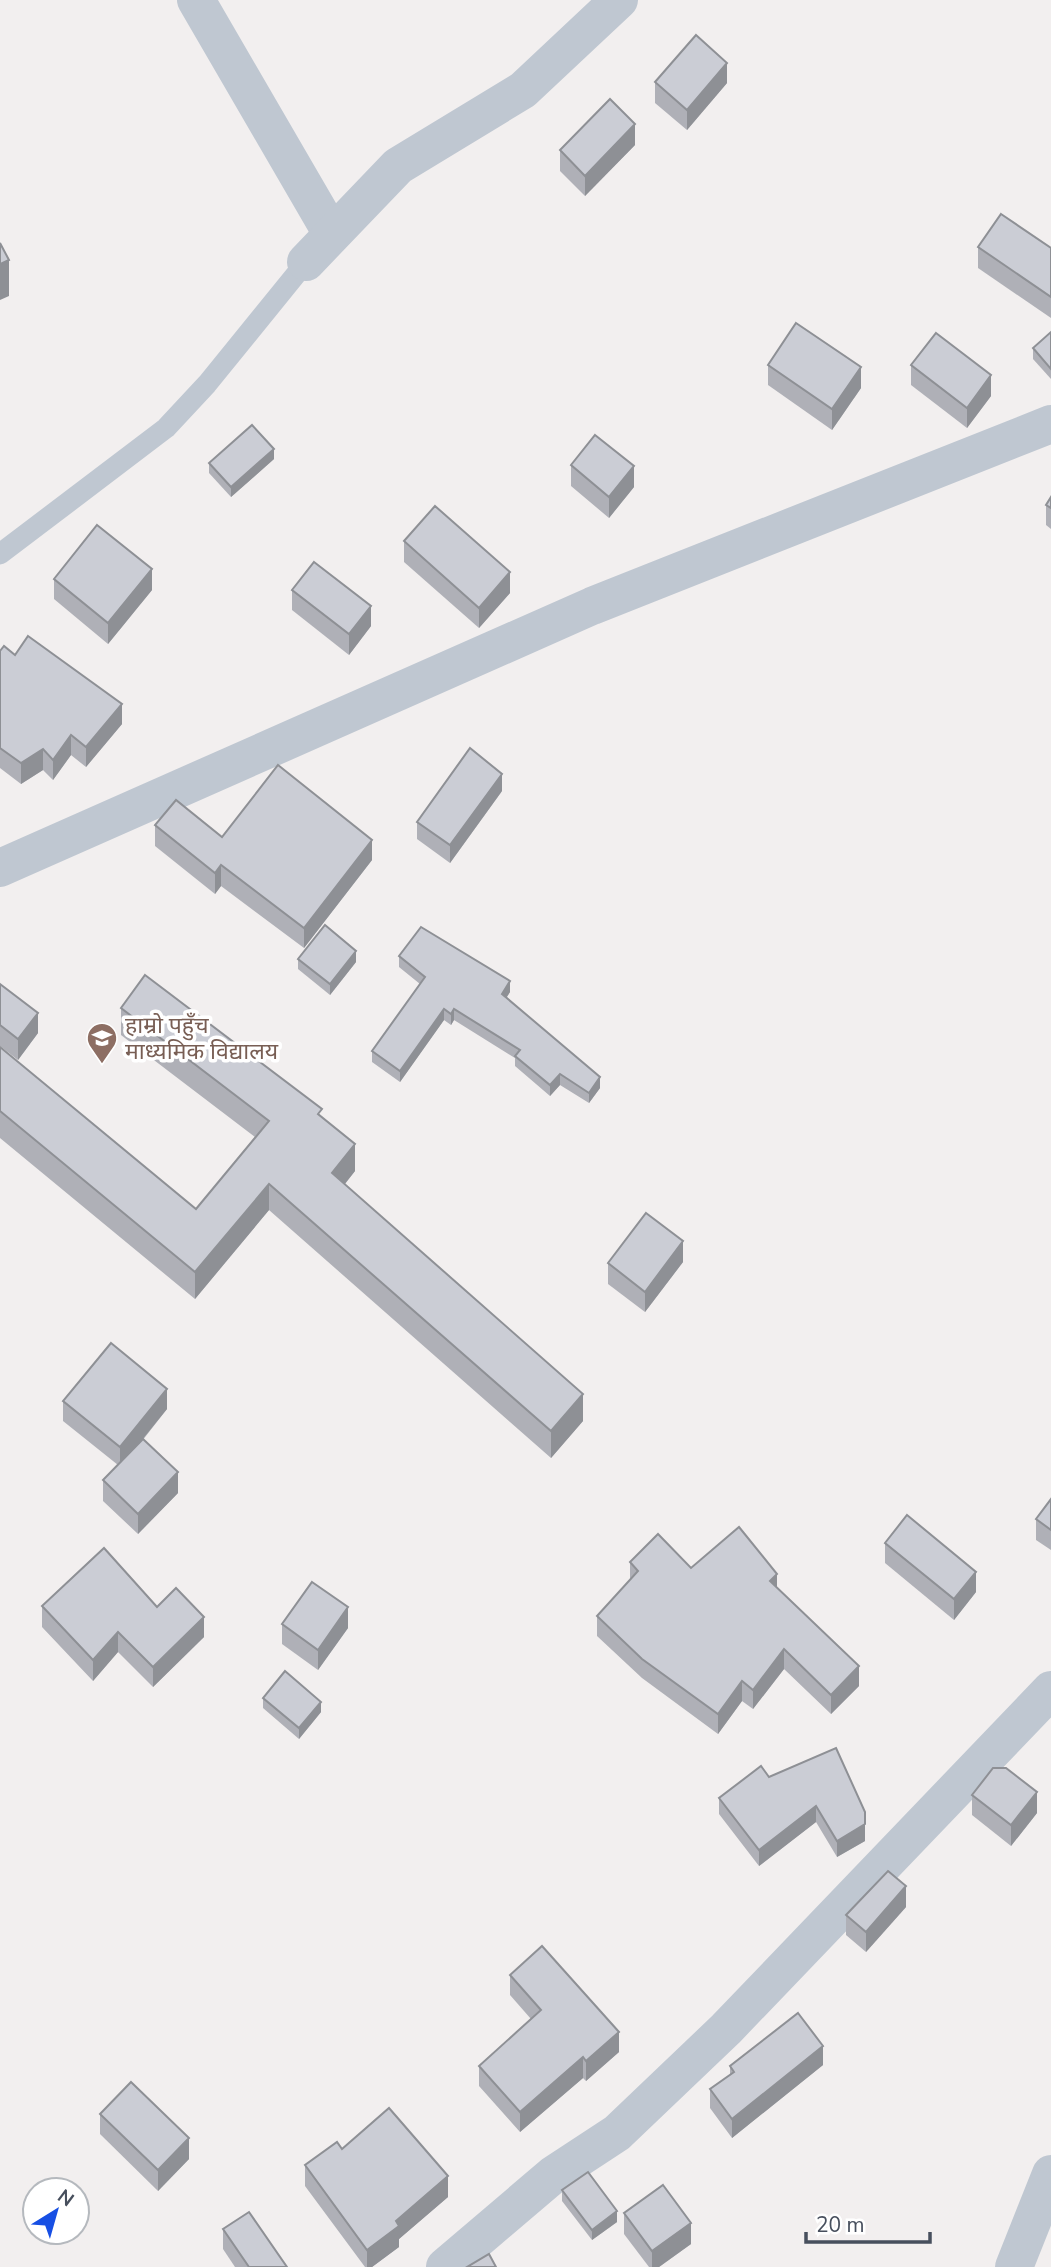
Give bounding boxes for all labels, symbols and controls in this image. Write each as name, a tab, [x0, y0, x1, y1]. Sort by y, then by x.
place label: हाम्रो पहुँच माध्यमिक विद्यालय	[125, 1010, 279, 1067]
school or university icon: हाम्रो पहुँच माध्यमिक विद्यालय	[85, 1021, 119, 1065]
north arrow	[21, 2176, 91, 2246]
text: N	[52, 2184, 79, 2213]
scale bar	[806, 2200, 930, 2244]
text: 20 m	[816, 2211, 865, 2239]

